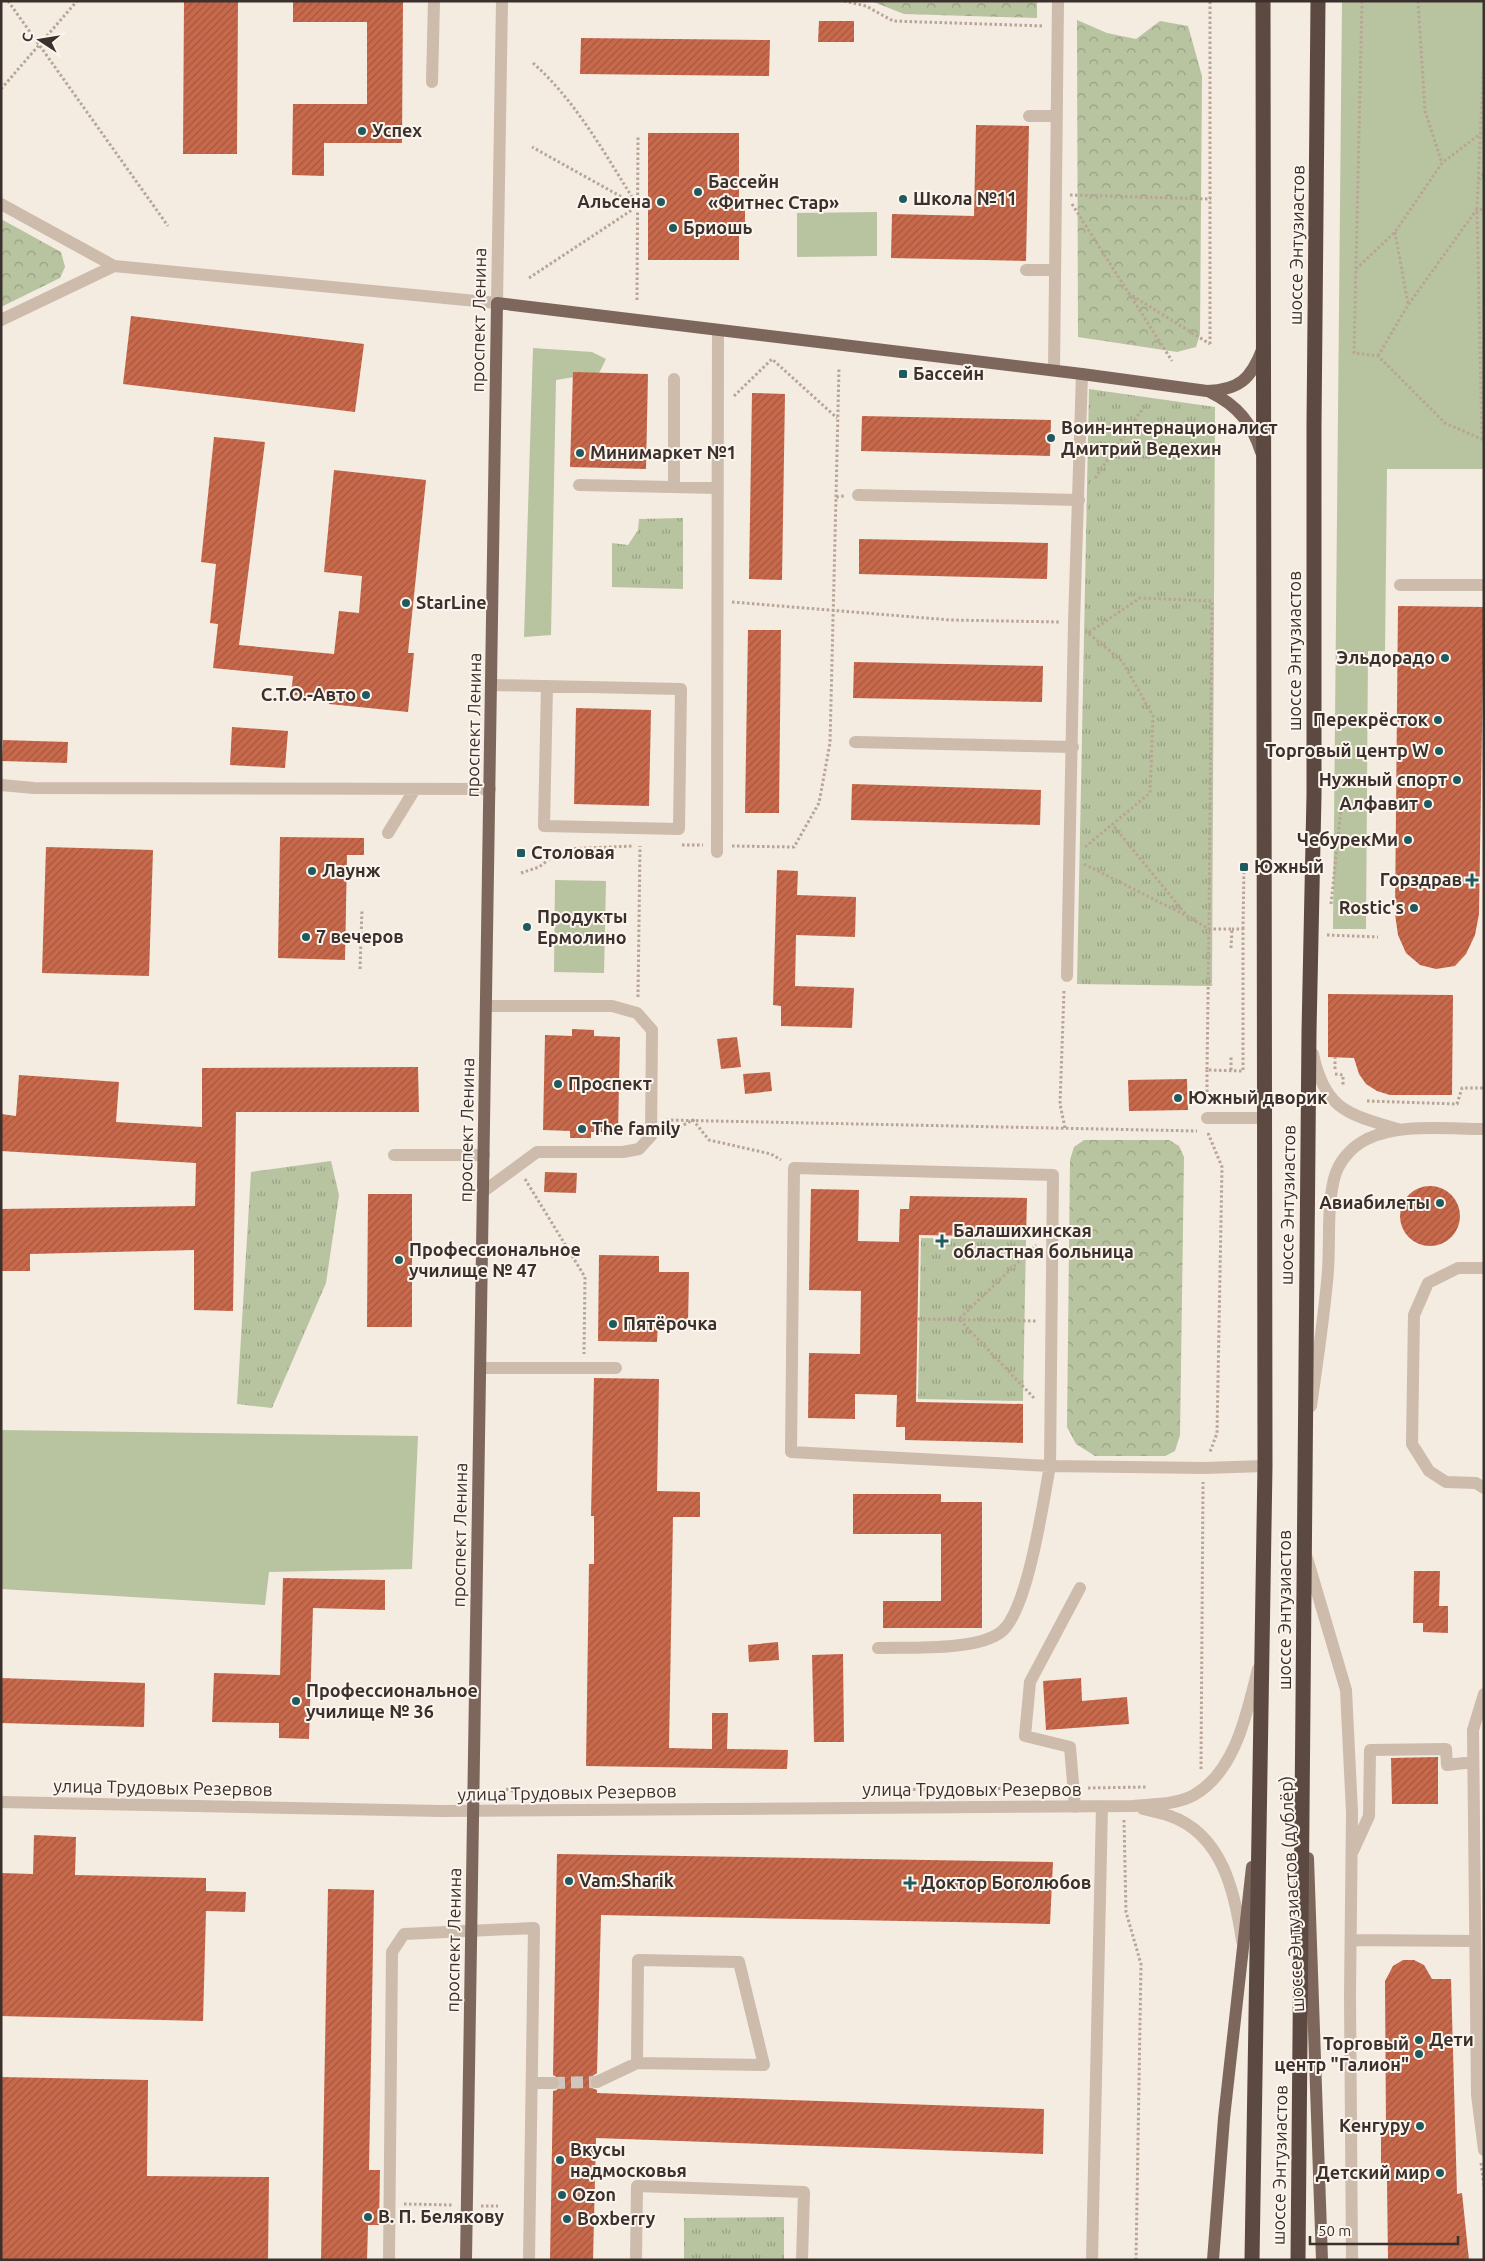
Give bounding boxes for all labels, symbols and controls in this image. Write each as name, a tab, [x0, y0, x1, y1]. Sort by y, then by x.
north arrow	[15, 15, 65, 65]
text: С	[19, 31, 36, 43]
place label: Успех	[372, 120, 422, 140]
marker: Успех	[356, 125, 368, 137]
street label: шоссе Энтузиастов	[1285, 165, 1307, 325]
place label: Бассейн «Фитнес Стар»	[708, 171, 839, 212]
marker: Бассейн «Фитнес Стар»	[692, 186, 704, 198]
place label: Школа №11	[913, 188, 1017, 208]
place label: Альсена	[577, 191, 651, 211]
marker: Школа №11	[897, 193, 909, 205]
marker: Альсена	[655, 196, 667, 208]
place label: Бриошь	[683, 217, 752, 237]
marker: Бриошь	[667, 222, 679, 234]
street label: проспект Ленина	[467, 247, 489, 393]
place label: Бассейн	[913, 363, 984, 383]
marker: Бассейн	[897, 368, 909, 380]
place label: Воин-интернационалист Дмитрий Ведехин	[1061, 417, 1278, 458]
marker: Воин-интернационалист Дмитрий Ведехин	[1045, 432, 1057, 444]
place label: Минимаркет №1	[590, 442, 737, 462]
marker: Минимаркет №1	[574, 447, 586, 459]
street label: шоссе Энтузиастов	[1284, 571, 1304, 731]
place label: StarLine	[416, 592, 487, 612]
marker: StarLine	[400, 597, 412, 609]
place label: Эльдорадо	[1336, 647, 1435, 667]
street label: проспект Ленина	[462, 652, 484, 798]
marker: Эльдорадо	[1439, 652, 1451, 664]
place label: С.Т.О.-Авто	[261, 684, 356, 704]
marker: С.Т.О.-Авто	[360, 689, 372, 701]
place label: Перекрёсток	[1313, 709, 1429, 729]
marker: Перекрёсток	[1432, 714, 1444, 726]
place label: Торговый центр W	[1265, 740, 1429, 760]
marker: Торговый центр W	[1433, 745, 1445, 757]
place label: Нужный спорт	[1319, 769, 1447, 789]
marker: Нужный спорт	[1451, 774, 1463, 786]
place label: Алфавит	[1339, 793, 1418, 813]
marker: Алфавит	[1422, 798, 1434, 810]
place label: ЧебурекМи	[1297, 829, 1398, 849]
marker: ЧебурекМи	[1402, 834, 1414, 846]
place label: Столовая	[531, 842, 615, 862]
marker: Столовая	[515, 847, 527, 859]
place label: Южный	[1254, 856, 1324, 876]
place label: Лаунж	[322, 860, 381, 880]
marker: Южный	[1238, 861, 1250, 873]
marker: Лаунж	[306, 865, 318, 877]
place label: Горздрав	[1380, 869, 1462, 889]
marker: Горздрав	[1466, 874, 1478, 886]
place label: Rostic's	[1339, 897, 1404, 917]
marker: Rostic's	[1408, 902, 1420, 914]
place label: Продукты Ермолино	[537, 906, 627, 947]
marker: Продукты Ермолино	[521, 921, 533, 933]
place label: 7 вечеров	[316, 926, 404, 946]
marker: 7 вечеров	[300, 931, 312, 943]
street label: проспект Ленина	[455, 1057, 477, 1203]
place label: Проспект	[568, 1073, 652, 1093]
marker: Проспект	[552, 1078, 564, 1090]
place label: Южный дворик	[1188, 1087, 1328, 1107]
marker: Южный дворик	[1172, 1092, 1184, 1104]
place label: The family	[592, 1118, 681, 1138]
marker: The family	[576, 1123, 588, 1135]
street label: шоссе Энтузиастов	[1276, 1125, 1298, 1285]
place label: Авиабилеты	[1319, 1192, 1430, 1212]
marker: Авиабилеты	[1434, 1197, 1446, 1209]
place label: Балашихинская областная больница	[953, 1220, 1134, 1261]
marker: Балашихинская областная больница	[935, 1234, 949, 1248]
place label: Профессиональное училище № 47	[409, 1239, 581, 1280]
marker: Профессиональное училище № 47	[393, 1254, 405, 1266]
place label: Пятёрочка	[623, 1313, 717, 1333]
marker: Пятёрочка	[607, 1318, 619, 1330]
street label: проспект Ленина	[448, 1462, 470, 1608]
street label: шоссе Энтузиастов	[1274, 1530, 1294, 1690]
place label: Профессиональное училище № 36	[306, 1680, 478, 1721]
marker: Профессиональное училище № 36	[290, 1695, 302, 1707]
street label: улица Трудовых Резервов	[53, 1775, 273, 1799]
street label: шоссе Энтузиастов (дублёр)	[1275, 1775, 1308, 2013]
street label: улица Трудовых Резервов	[862, 1779, 1082, 1799]
street label: улица Трудовых Резервов	[457, 1780, 677, 1804]
street label: проспект Ленина	[442, 1867, 464, 2013]
place label: Vam.Sharik	[579, 1870, 674, 1890]
place label: Доктор Боголюбов	[921, 1872, 1091, 1892]
marker: Vam.Sharik	[563, 1875, 575, 1887]
marker: Доктор Боголюбов	[903, 1876, 917, 1890]
place label: Дети	[1429, 2029, 1474, 2049]
place label: Торговый центр "Галион"	[1274, 2033, 1409, 2074]
marker: Дети	[1413, 2034, 1425, 2046]
marker: Торговый центр "Галион"	[1413, 2048, 1425, 2060]
street label: шоссе Энтузиастов	[1268, 2085, 1290, 2245]
place label: Кенгуру	[1339, 2115, 1410, 2135]
marker: Кенгуру	[1414, 2120, 1426, 2132]
place label: Вкусы надмосковья	[570, 2139, 687, 2180]
marker: Вкусы надмосковья	[554, 2154, 566, 2166]
place label: Детский мир	[1316, 2162, 1430, 2182]
marker: Детский мир	[1434, 2167, 1446, 2179]
place label: Ozon	[572, 2184, 616, 2204]
marker: Ozon	[556, 2189, 568, 2201]
place label: В. П. Белякову	[378, 2206, 505, 2226]
place label: Boxberry	[577, 2208, 656, 2228]
marker: В. П. Белякову	[362, 2211, 374, 2223]
marker: Boxberry	[561, 2213, 573, 2225]
scale bar	[1310, 2214, 1458, 2246]
text: 50 m	[1318, 2222, 1351, 2239]

